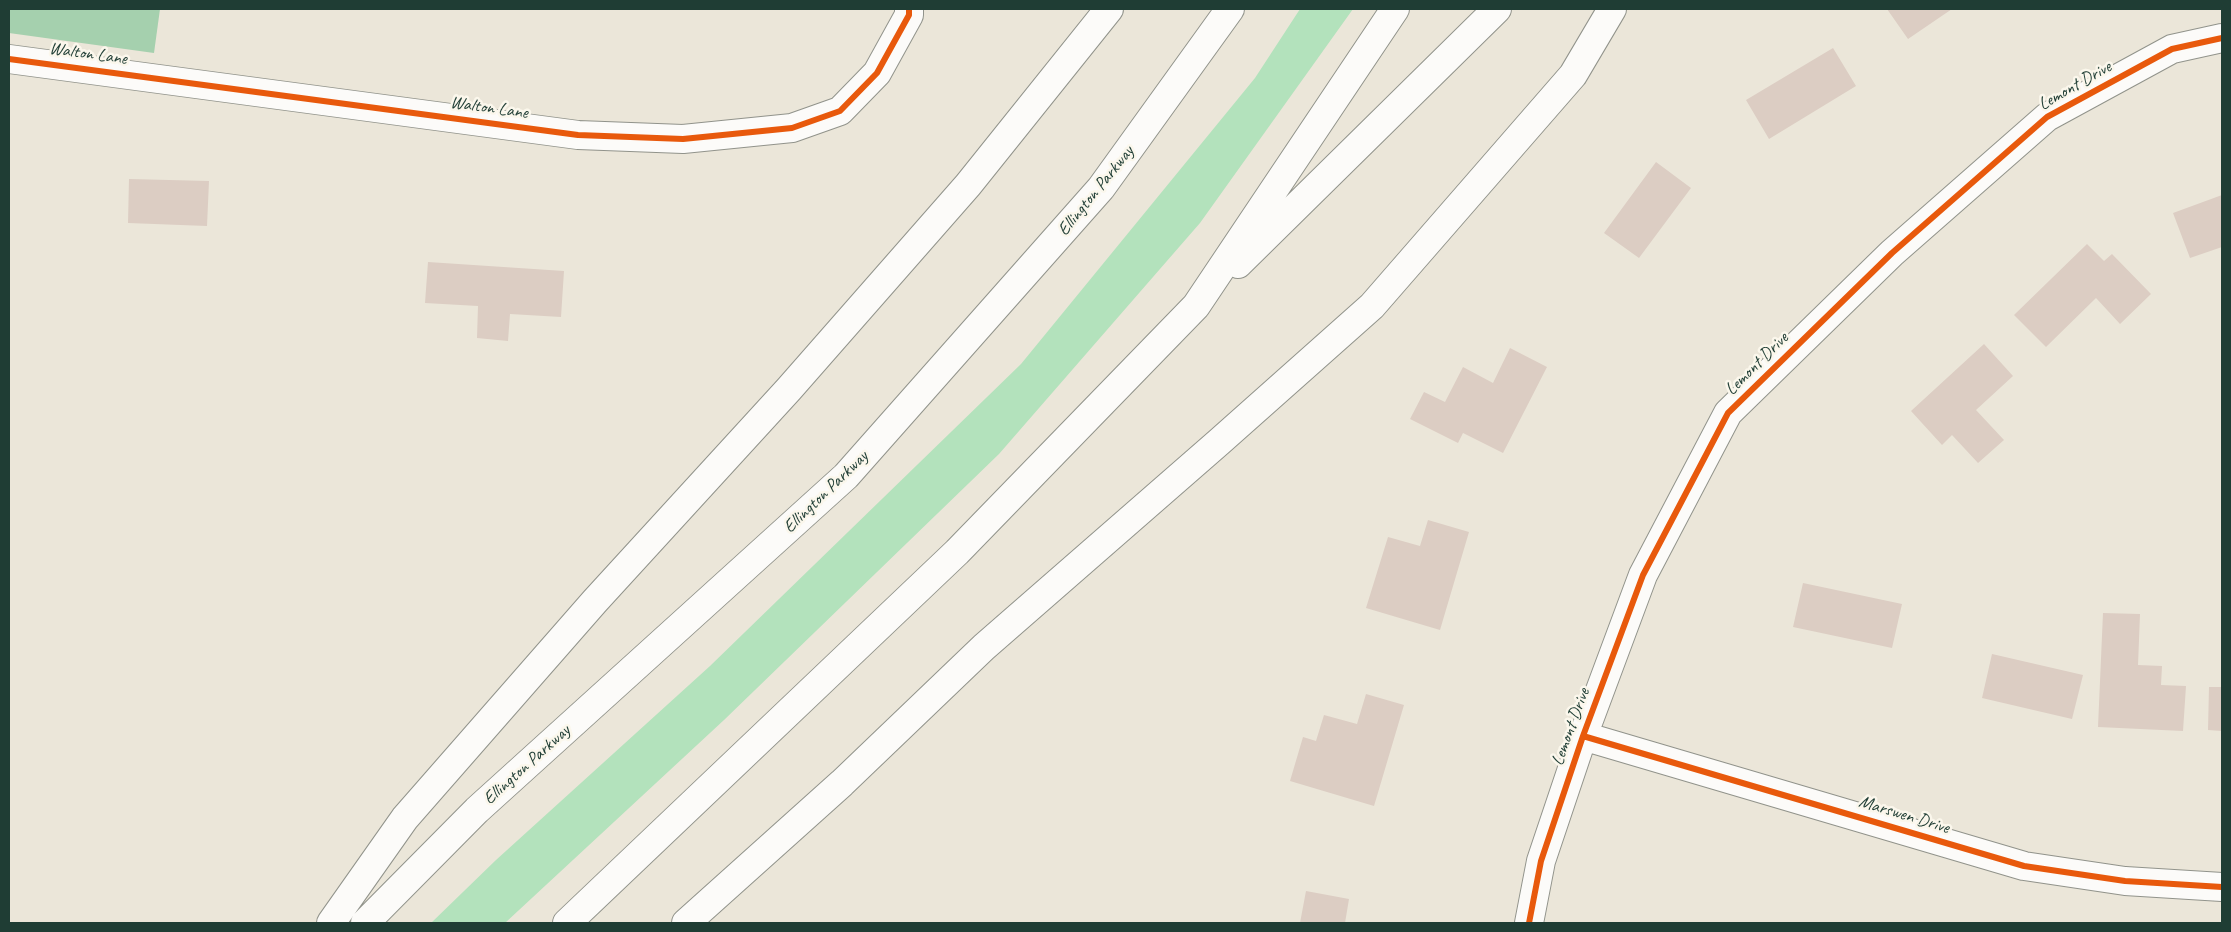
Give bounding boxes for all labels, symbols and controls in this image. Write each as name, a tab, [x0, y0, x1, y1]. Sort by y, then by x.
street label: Walton Lane	[48, 38, 128, 70]
street label: Lemont Drive	[2035, 56, 2115, 116]
street label: Walton Lane	[449, 92, 529, 124]
street label: Ellington Parkway	[1053, 142, 1139, 240]
street label: Lemont Drive	[1721, 328, 1793, 400]
street label: Ellington Parkway	[779, 446, 873, 538]
street label: Lemont Drive	[1547, 685, 1595, 769]
street label: Ellington Parkway	[479, 720, 575, 810]
street label: Marswen Drive	[1856, 791, 1952, 839]

